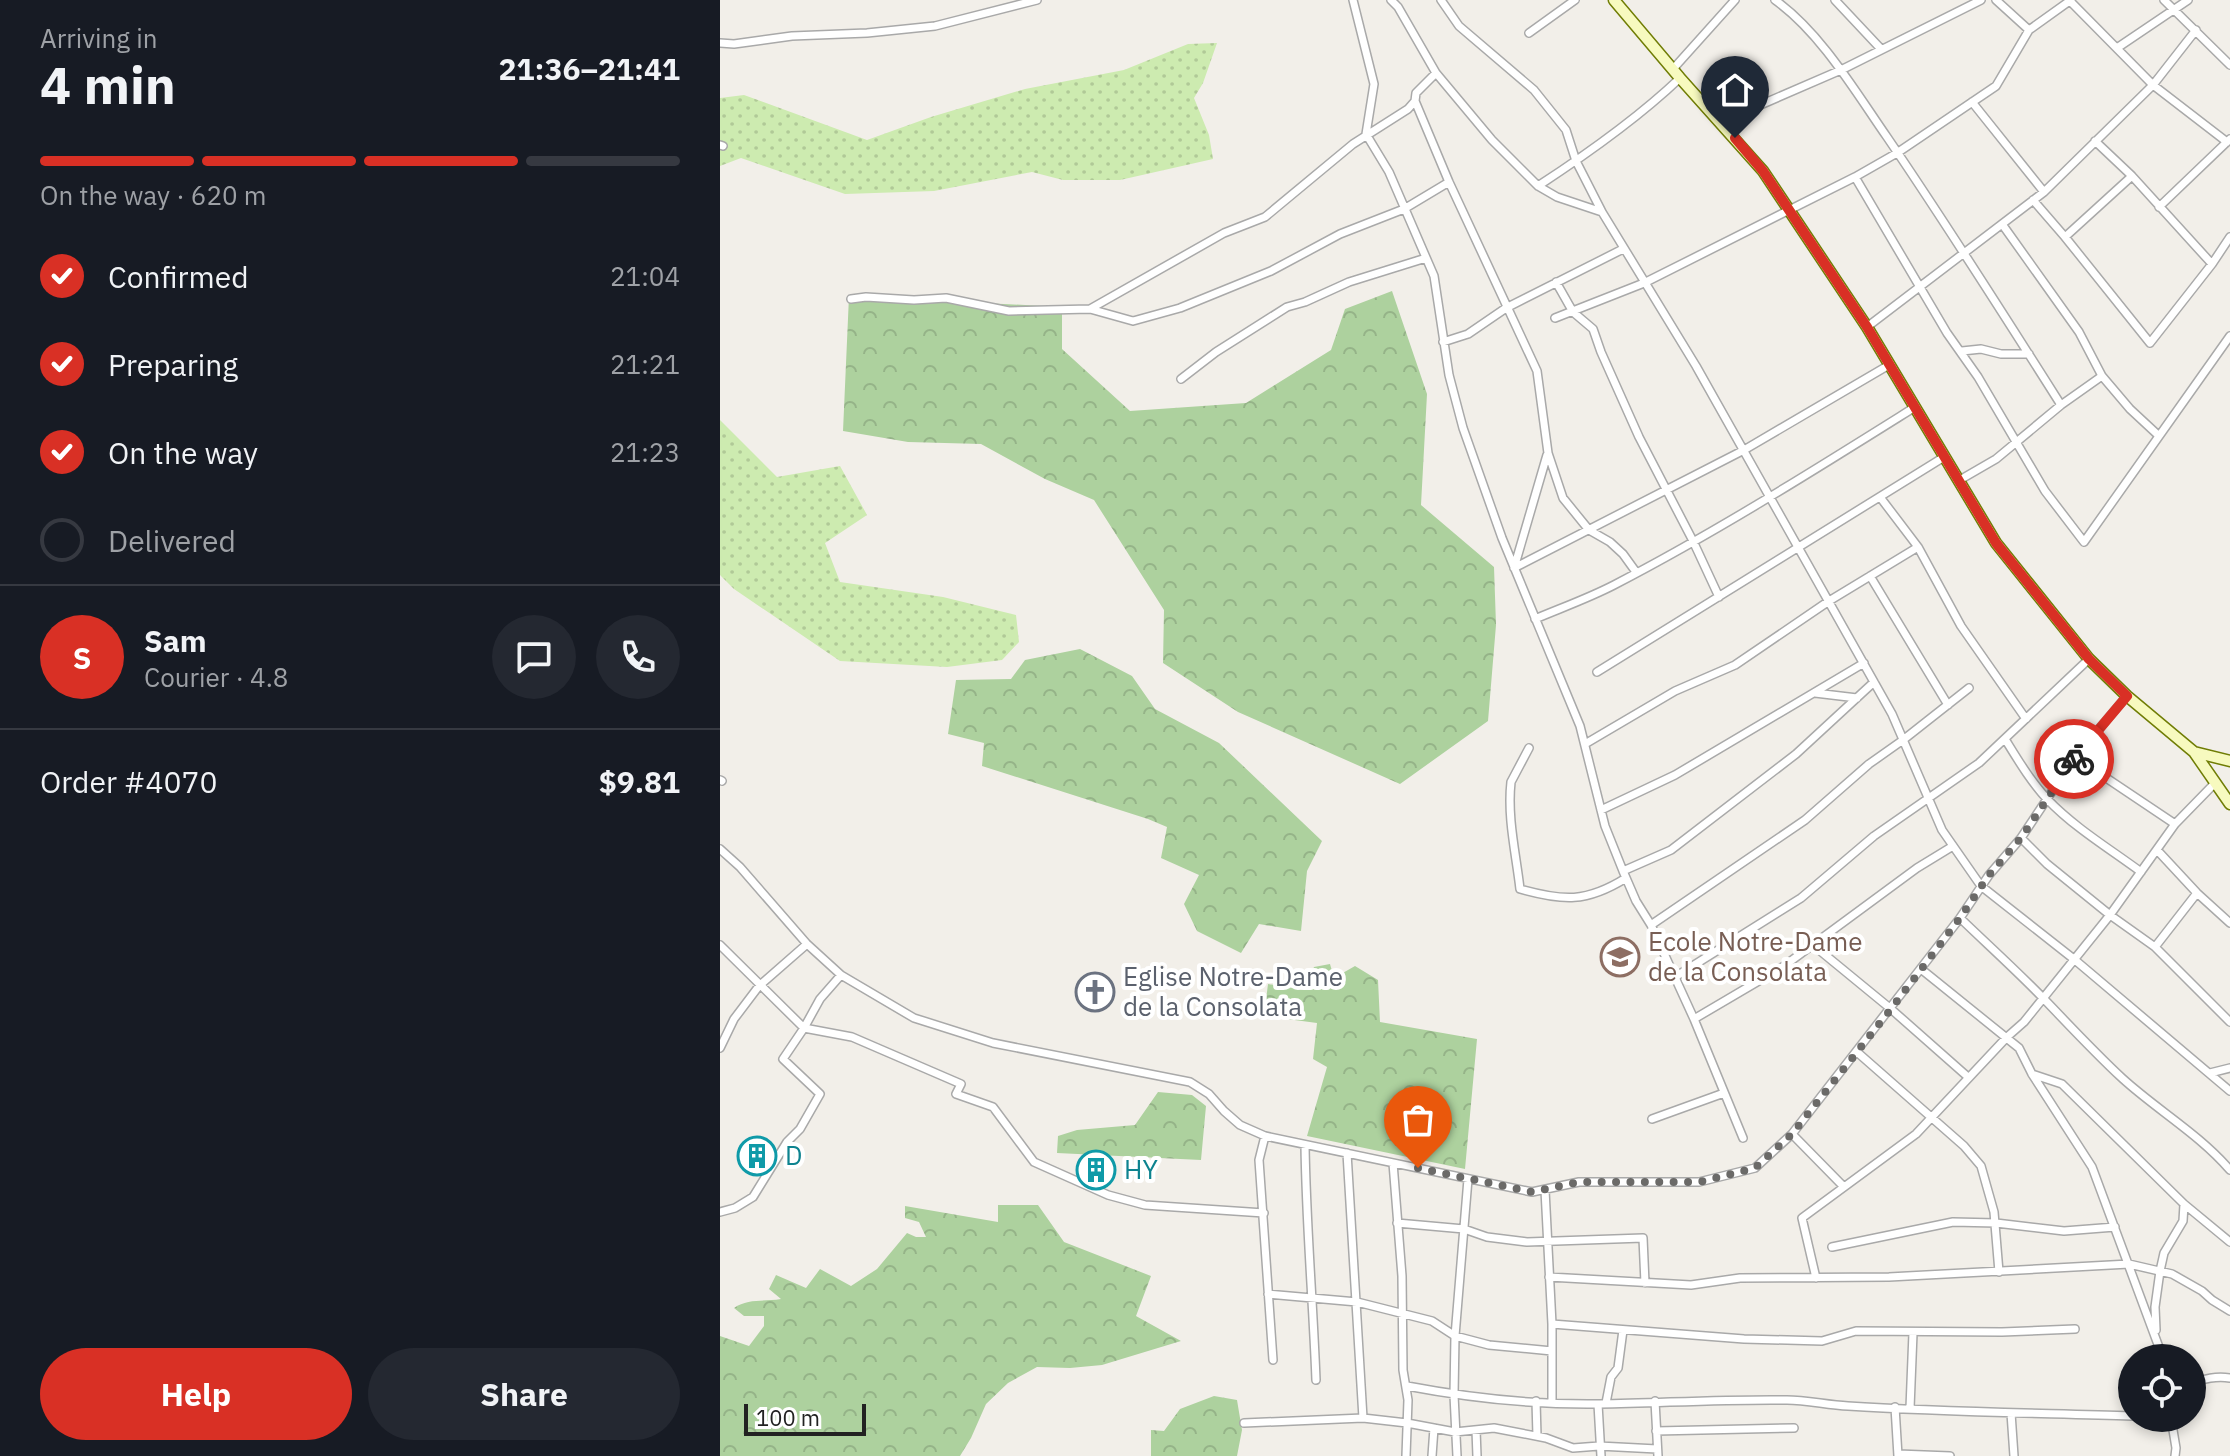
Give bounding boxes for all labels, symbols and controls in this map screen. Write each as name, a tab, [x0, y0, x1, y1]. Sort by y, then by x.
text: Arriving in	[40, 21, 157, 55]
text: 21:36–21:41	[499, 49, 680, 88]
text: 4 min	[40, 51, 176, 118]
pin	[1701, 56, 1769, 138]
icon: home	[1713, 68, 1757, 112]
text: On the way · 620 m	[40, 178, 266, 212]
icon: check	[40, 254, 84, 298]
text: Confirmed	[108, 257, 249, 296]
text: 21:04	[610, 259, 680, 293]
icon: check	[40, 342, 84, 386]
text: Preparing	[108, 345, 238, 384]
text: 21:21	[610, 347, 680, 381]
icon: check	[40, 430, 84, 474]
text: On the way	[108, 433, 258, 472]
text: 21:23	[610, 435, 680, 469]
text: Delivered	[108, 521, 236, 560]
button: chat	[492, 615, 576, 699]
button: phone	[596, 615, 680, 699]
text: Sam	[144, 621, 207, 660]
text: S	[73, 638, 91, 677]
text: Courier · 4.8	[144, 660, 288, 694]
courier	[2034, 719, 2114, 799]
icon: bike	[2052, 737, 2096, 781]
text: Order #4070	[40, 762, 217, 801]
text: $9.81	[599, 762, 680, 801]
place label: Ecole Notre-Dame de la Consolata	[1648, 924, 1863, 988]
school or university icon: Ecole Notre-Dame de la Consolata	[1599, 936, 1641, 978]
place label: Eglise Notre-Dame de la Consolata	[1123, 959, 1343, 1023]
church icon: Eglise Notre-Dame de la Consolata	[1074, 971, 1116, 1013]
pin	[1384, 1086, 1452, 1168]
icon: bag	[1396, 1098, 1440, 1142]
building icon: D	[736, 1135, 778, 1177]
place label: D	[785, 1138, 802, 1172]
building icon: HY	[1075, 1149, 1117, 1191]
place label: HY	[1124, 1152, 1158, 1186]
map controls	[2118, 1344, 2206, 1432]
button: locate	[2118, 1344, 2206, 1432]
button: Help	[40, 1348, 352, 1440]
button: Share	[368, 1348, 680, 1440]
scale bar	[744, 1400, 866, 1436]
text: 100 m	[756, 1403, 820, 1432]

